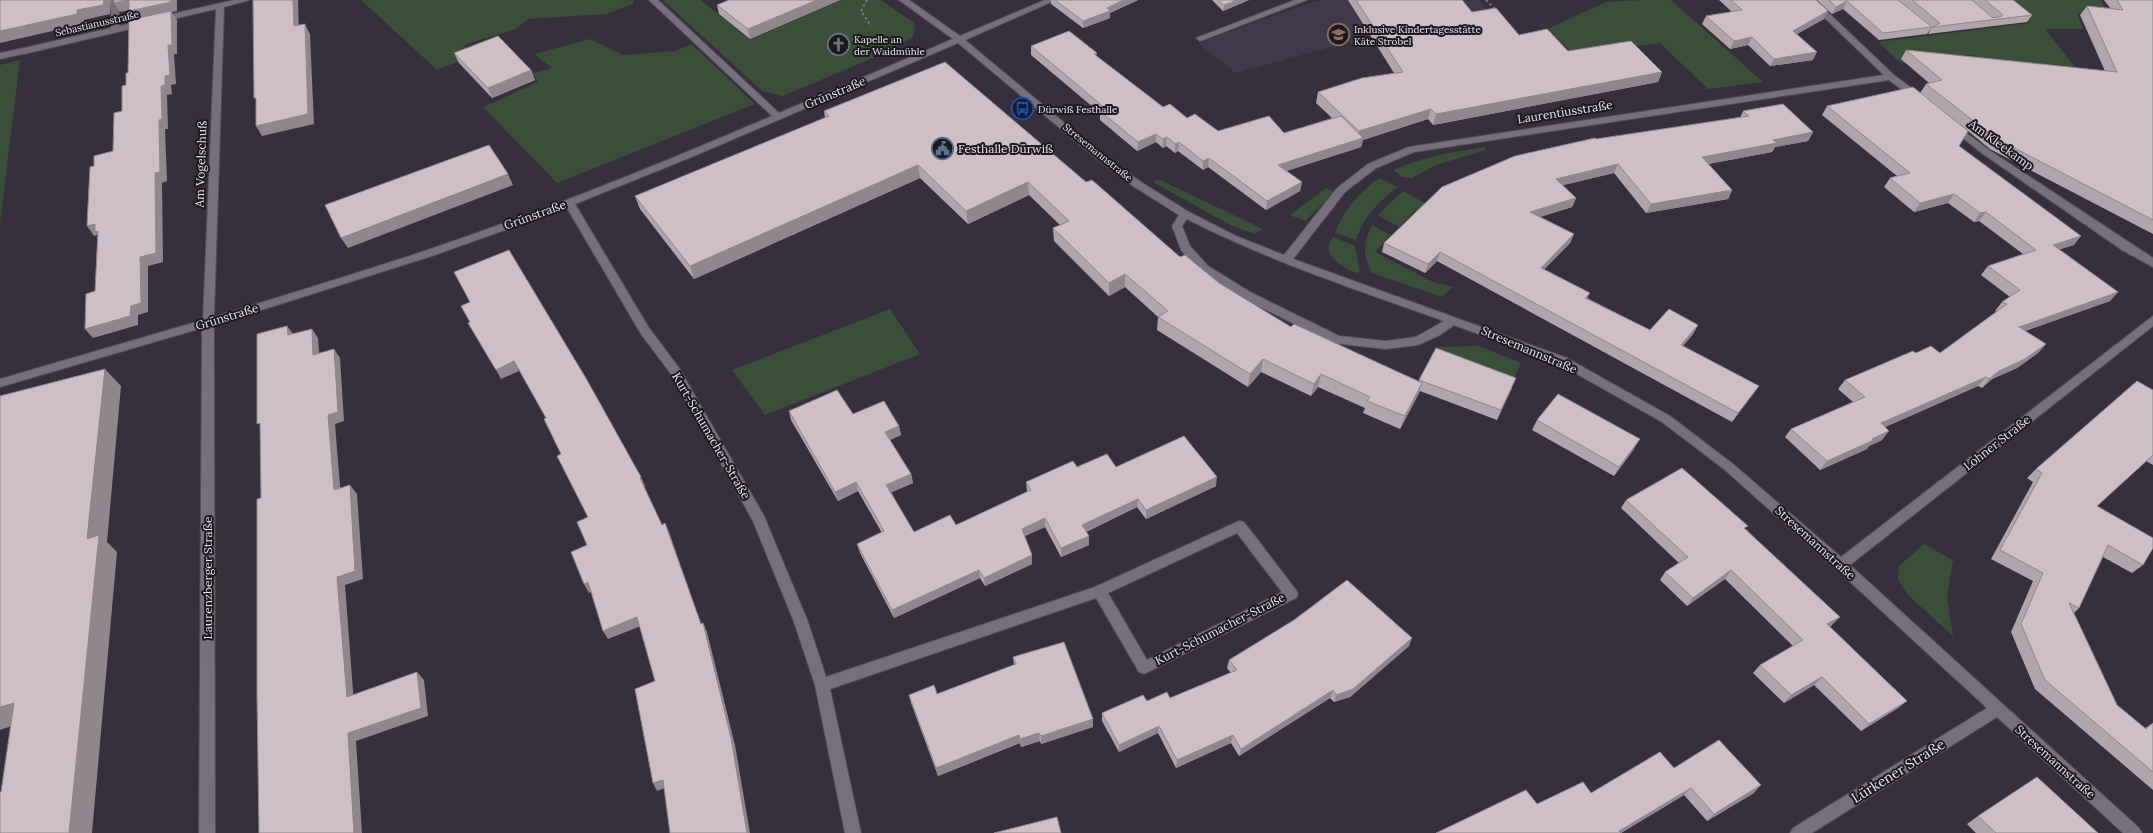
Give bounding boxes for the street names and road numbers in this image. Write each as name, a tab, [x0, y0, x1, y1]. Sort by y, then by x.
street label: Sebastianusstraße	[54, 7, 141, 39]
street label: Grünstraße	[802, 73, 868, 112]
street label: Laurentiusstraße	[1516, 96, 1614, 126]
street label: Am Kleekamp	[1965, 116, 2037, 173]
street label: Am Vogelschuß	[191, 120, 210, 209]
street label: Stresemannstraße	[1060, 120, 1135, 185]
street label: Grünstraße	[502, 196, 568, 233]
street label: Grünstraße	[194, 300, 261, 333]
street label: Stresemannstraße	[1479, 323, 1580, 377]
street label: Kurt-Schumacher-Straße	[669, 370, 754, 502]
street label: Lohner Straße	[1960, 412, 2033, 473]
street label: Stresemannstraße	[1772, 503, 1859, 583]
street label: Laurenzberger Straße	[200, 516, 215, 639]
street label: Kurt-Schumacher-Straße	[1152, 589, 1288, 668]
street label: Stresemannstraße	[2012, 722, 2099, 802]
street label: Lürkener Straße	[1848, 735, 1948, 807]

